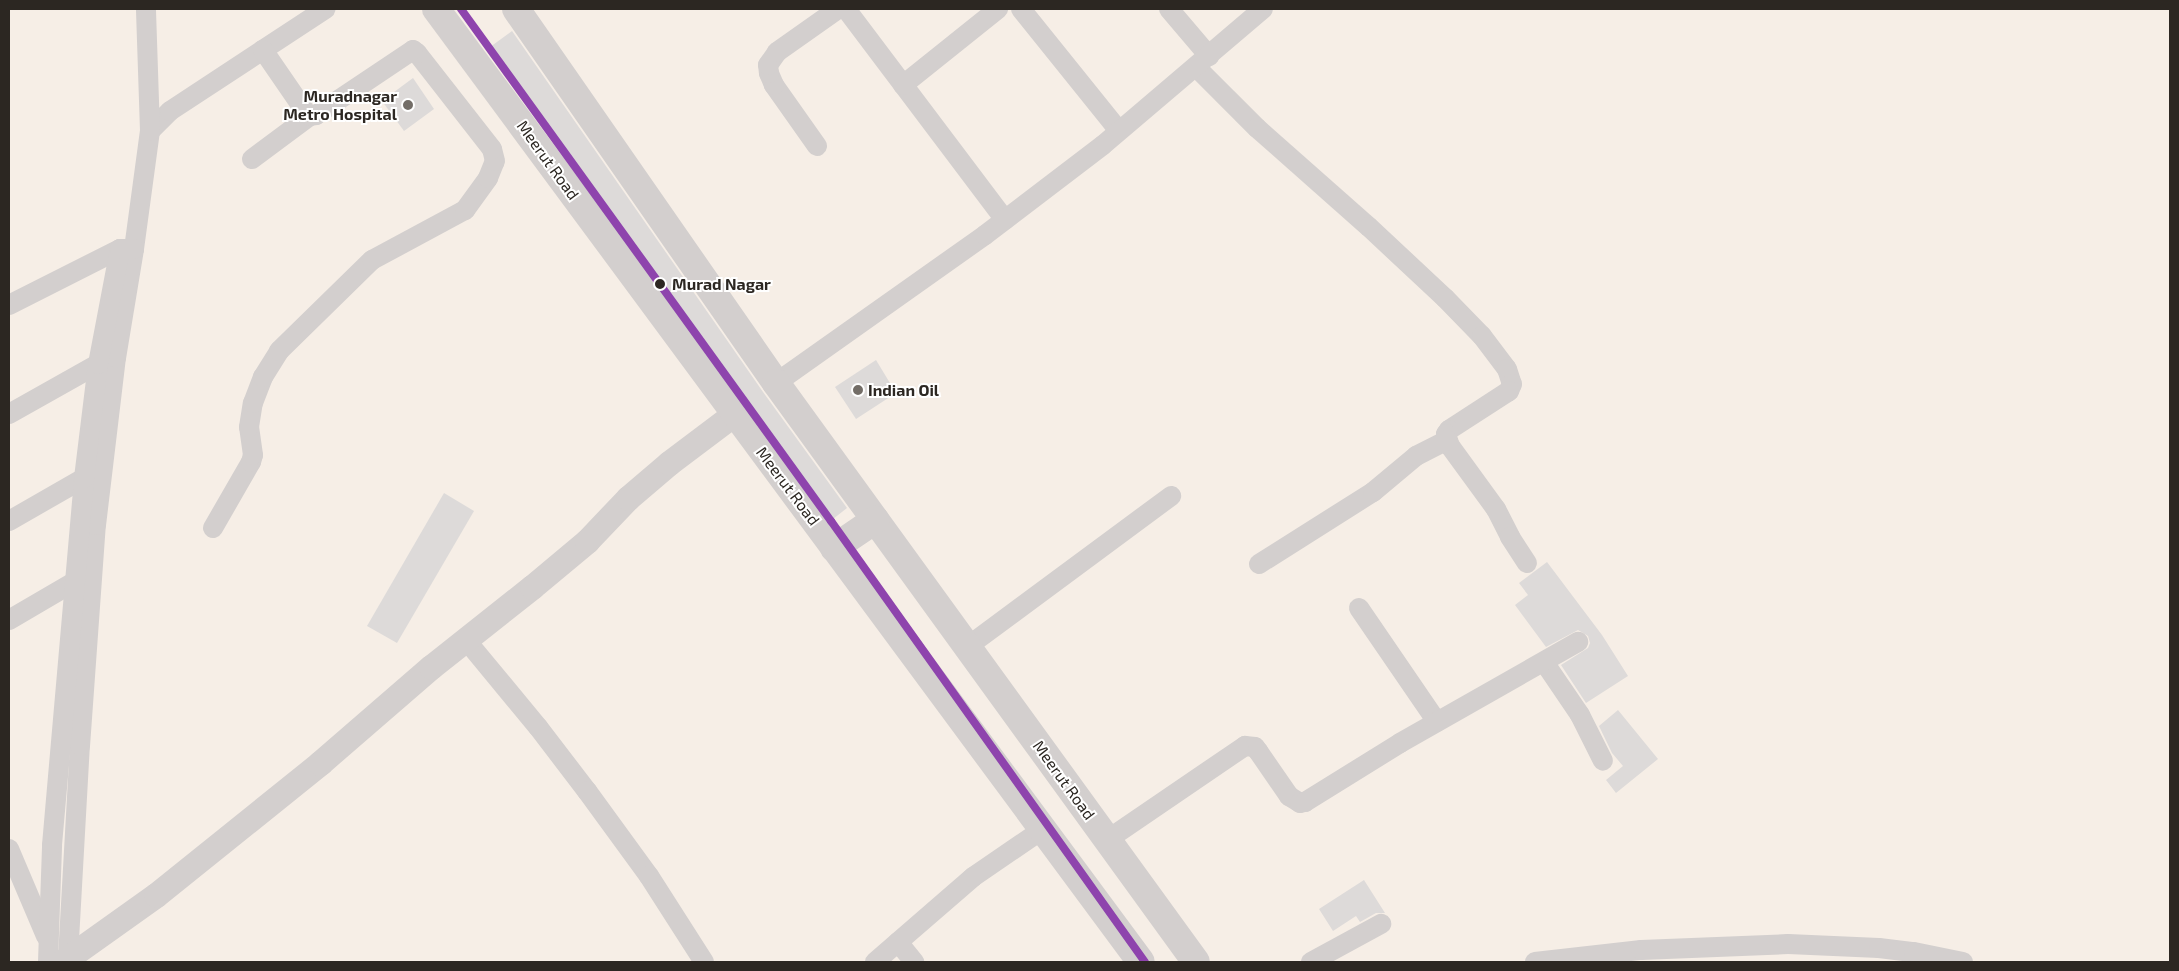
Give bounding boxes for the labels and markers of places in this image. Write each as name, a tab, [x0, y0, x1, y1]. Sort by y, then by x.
place label: Muradnagar Metro Hospital	[283, 86, 397, 124]
marker: Muradnagar Metro Hospital	[401, 98, 415, 112]
place label: Murad Nagar	[672, 274, 771, 294]
marker: Murad Nagar	[651, 275, 669, 293]
place label: Indian Oil	[868, 380, 939, 400]
marker: Indian Oil	[852, 384, 864, 396]

